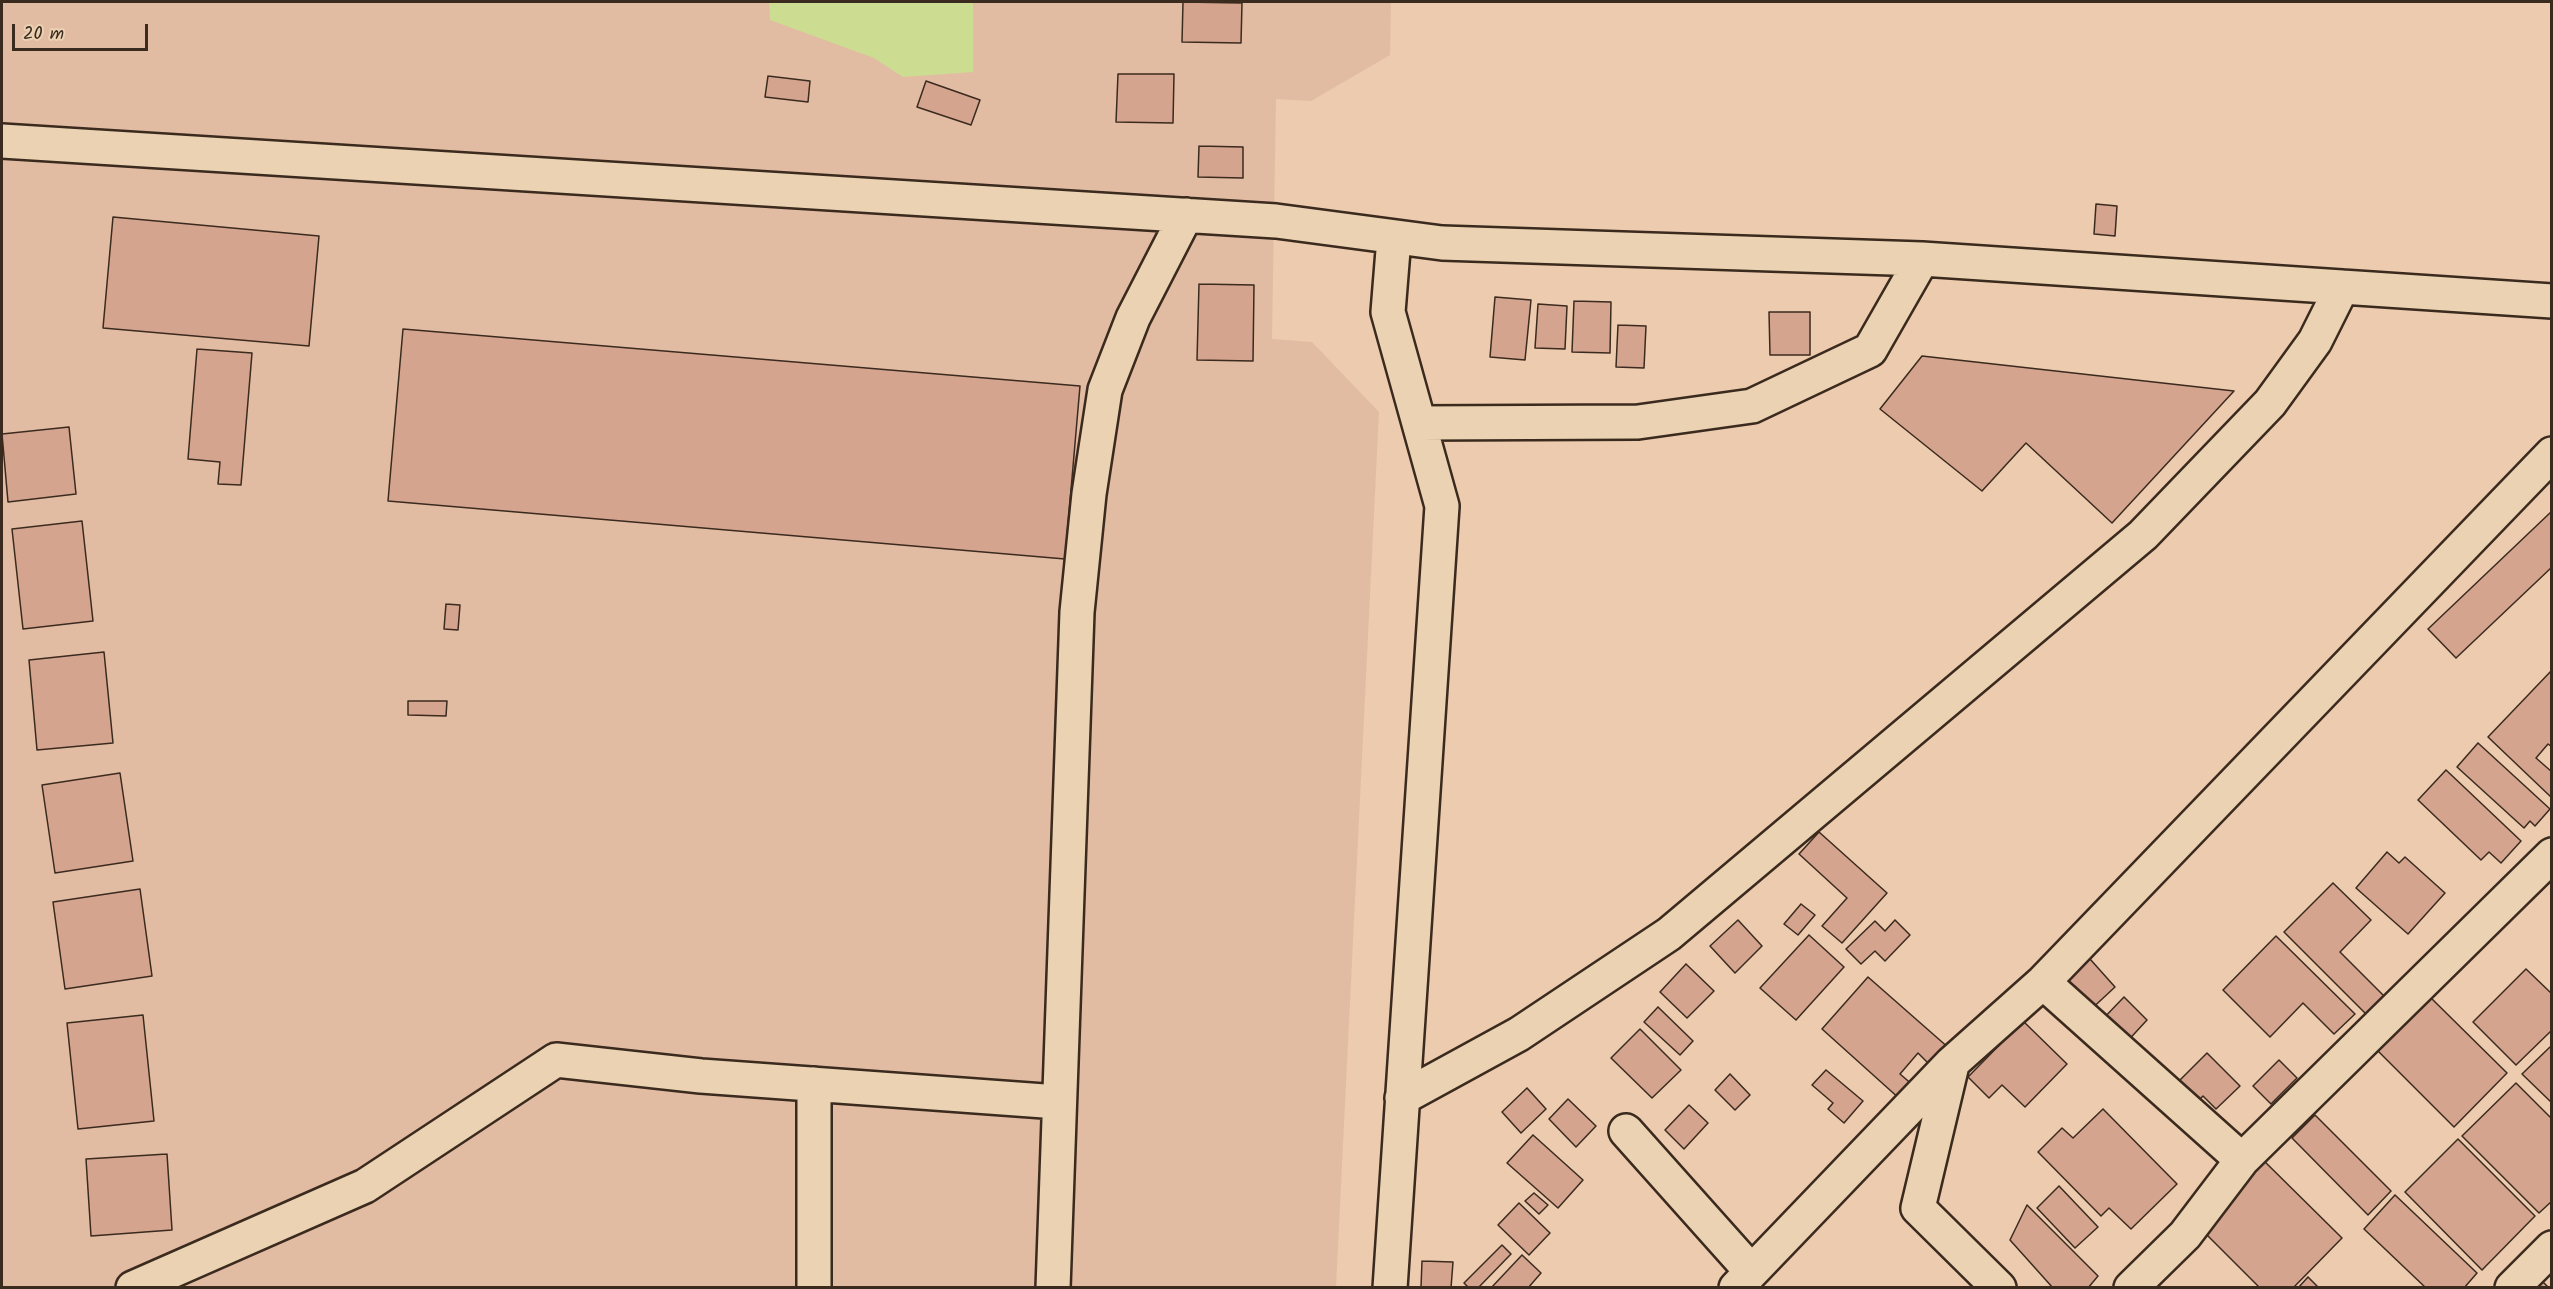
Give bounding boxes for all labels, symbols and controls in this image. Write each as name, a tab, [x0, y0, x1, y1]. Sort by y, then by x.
scale bar	[15, 12, 152, 50]
text: 20 m	[23, 20, 64, 49]

